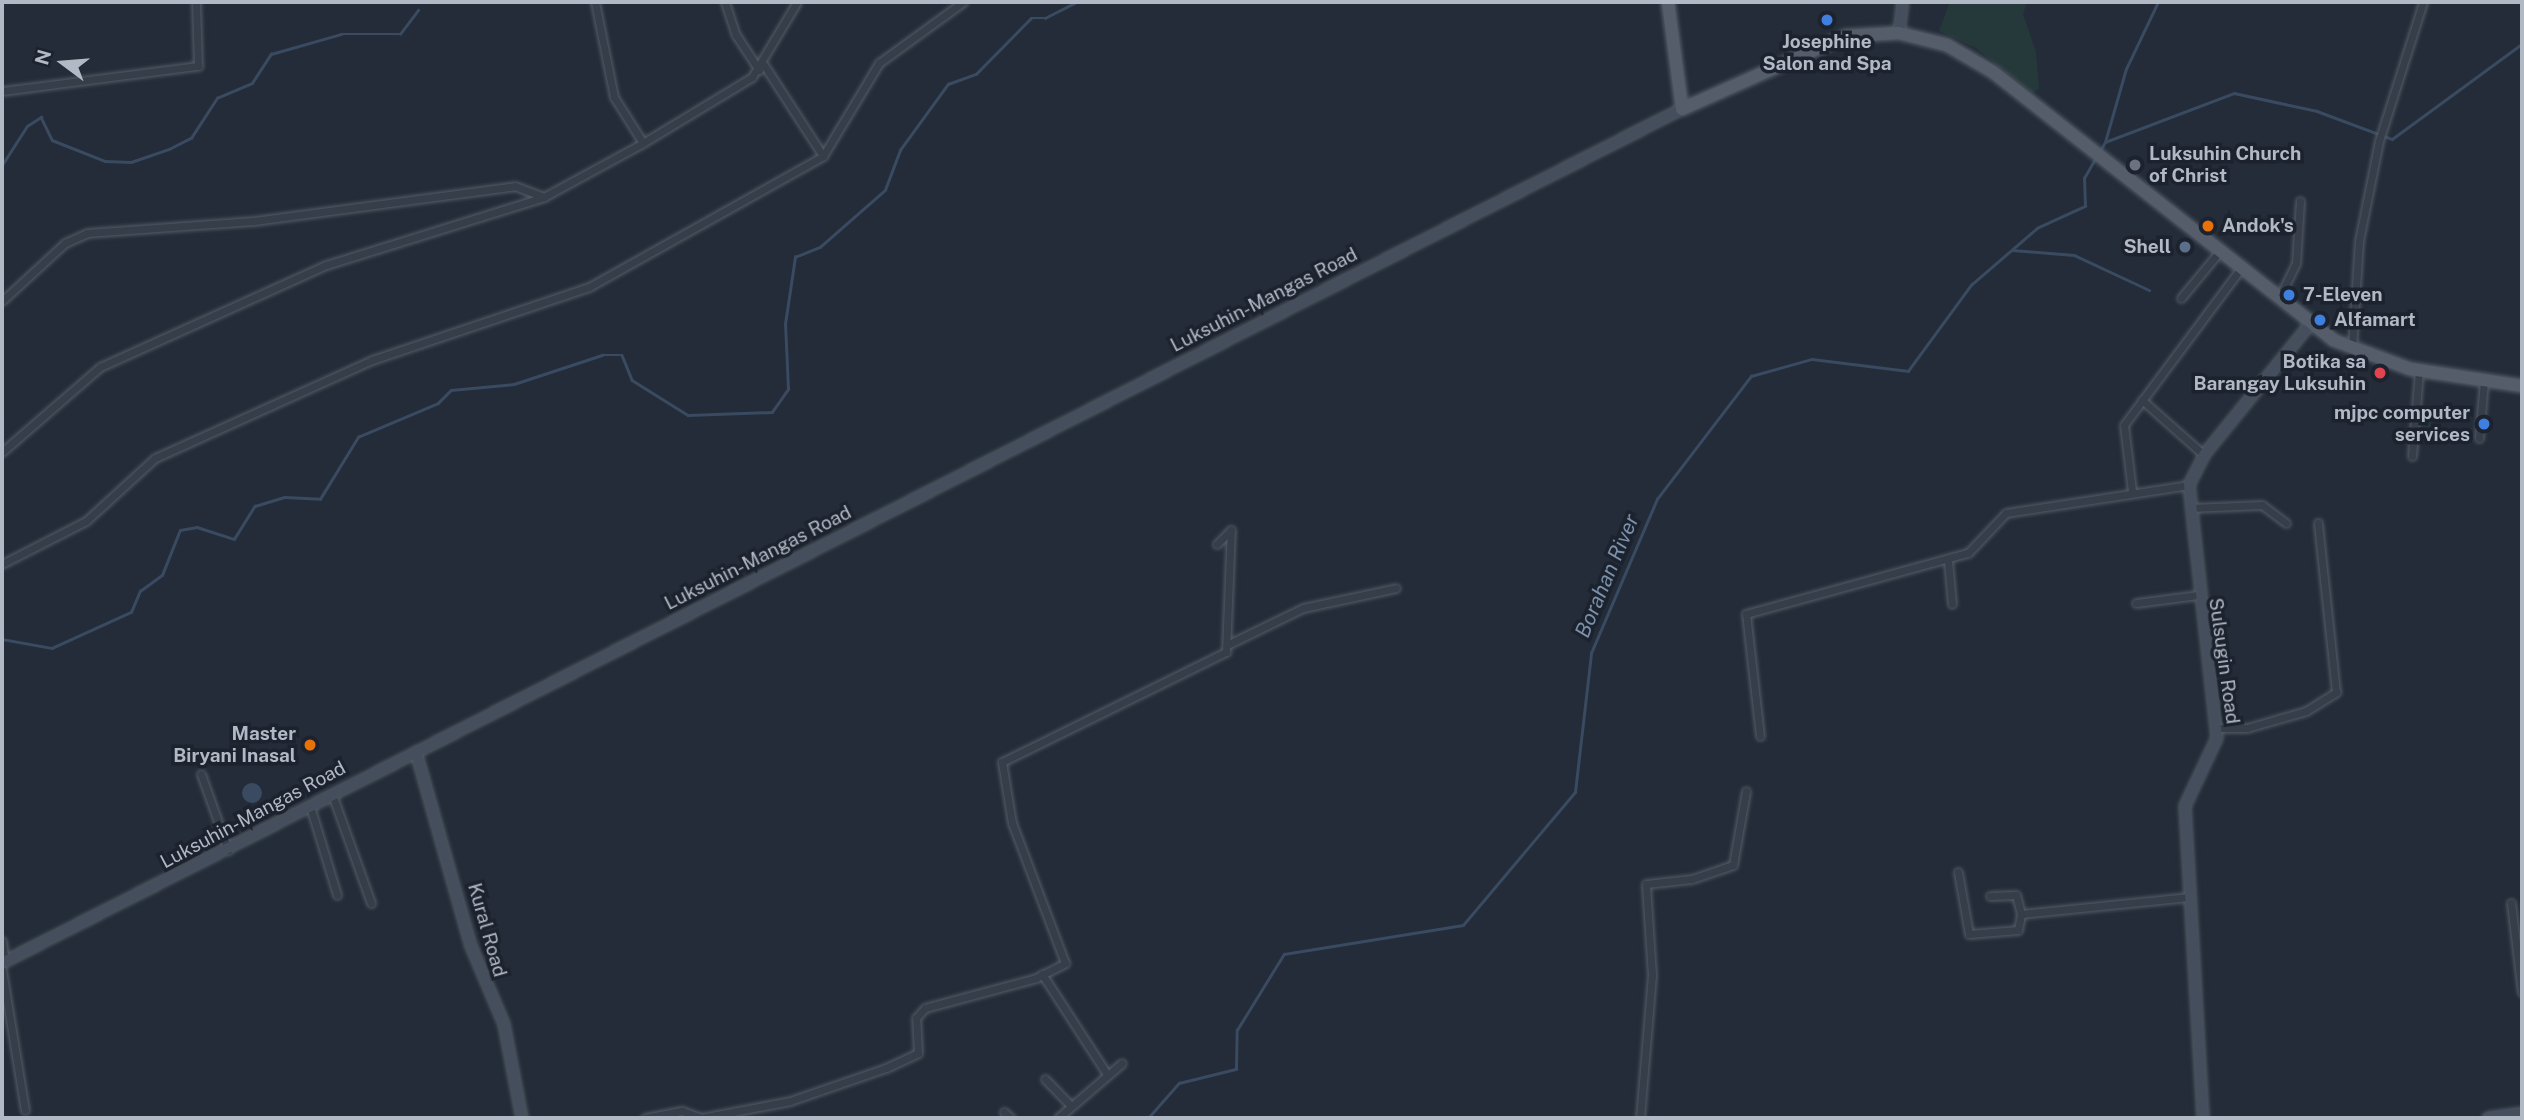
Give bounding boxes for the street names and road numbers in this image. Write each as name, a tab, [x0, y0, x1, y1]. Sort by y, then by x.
street label: Luksuhin-Mangas Road	[1167, 243, 1361, 357]
street label: Luksuhin-Mangas Road	[661, 501, 855, 615]
street label: Sulsugin Road	[2204, 596, 2244, 726]
street label: Luksuhin-Mangas Road	[156, 756, 350, 874]
street label: Kural Road	[463, 880, 511, 980]

